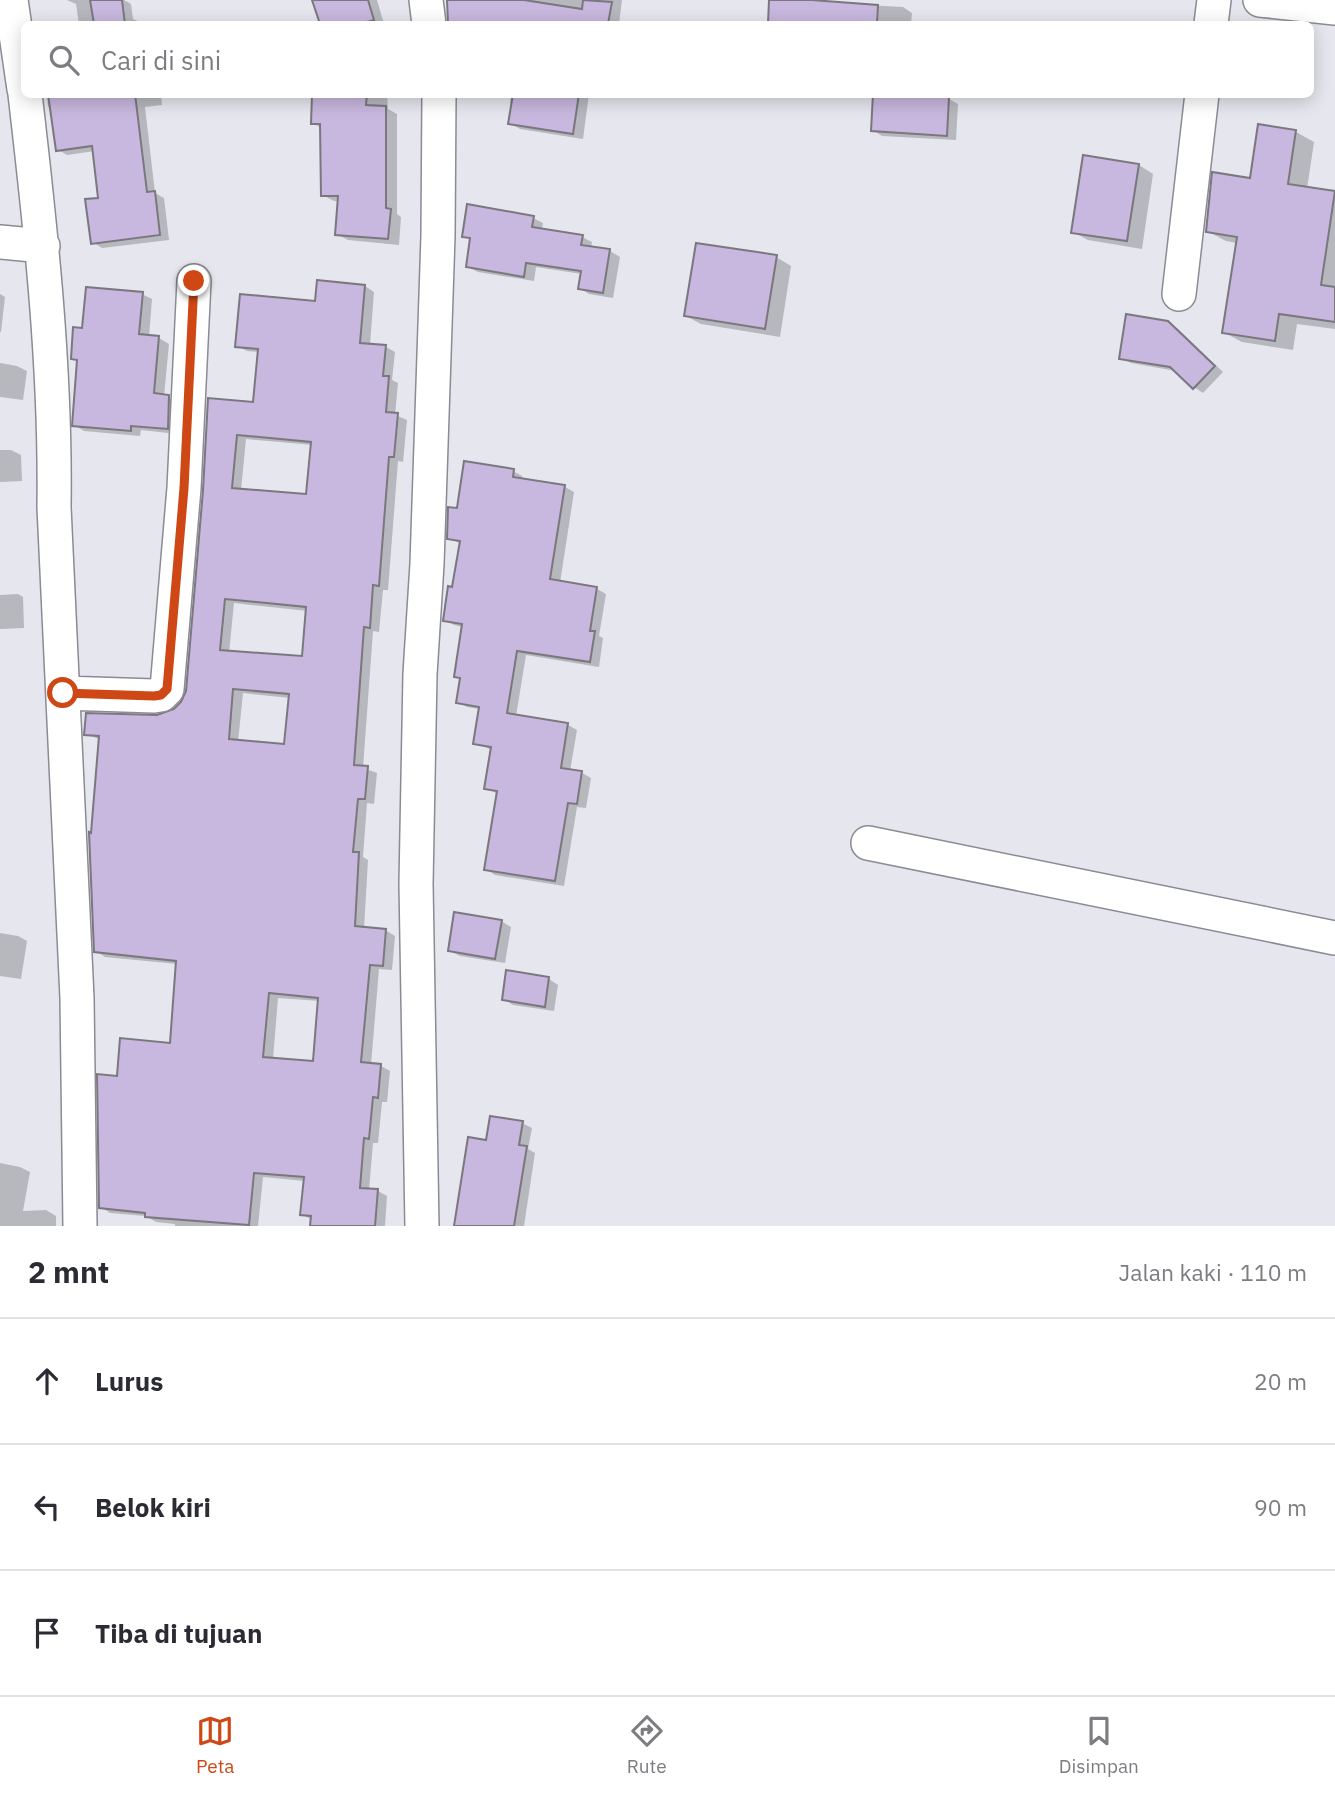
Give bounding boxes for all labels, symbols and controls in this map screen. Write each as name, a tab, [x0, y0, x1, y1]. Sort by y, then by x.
search box	[21, 21, 1314, 98]
icon: search	[45, 41, 83, 79]
text: Cari di sini	[101, 43, 221, 77]
route end	[178, 265, 209, 296]
route start	[47, 677, 78, 708]
text: 2 mnt	[28, 1252, 109, 1291]
text: Jalan kaki · 110 m	[1119, 1257, 1307, 1287]
icon: ahead	[28, 1362, 66, 1400]
text: Lurus	[95, 1364, 163, 1398]
text: 20 m	[1254, 1366, 1307, 1396]
icon: left	[28, 1488, 66, 1526]
text: Belok kiri	[95, 1490, 211, 1524]
text: 90 m	[1254, 1492, 1307, 1522]
icon: arrive	[28, 1614, 66, 1652]
text: Tiba di tujuan	[95, 1616, 262, 1650]
tab: Peta	[196, 1712, 234, 1778]
tab: Rute	[627, 1712, 667, 1778]
tab: Disimpan	[1059, 1712, 1139, 1778]

